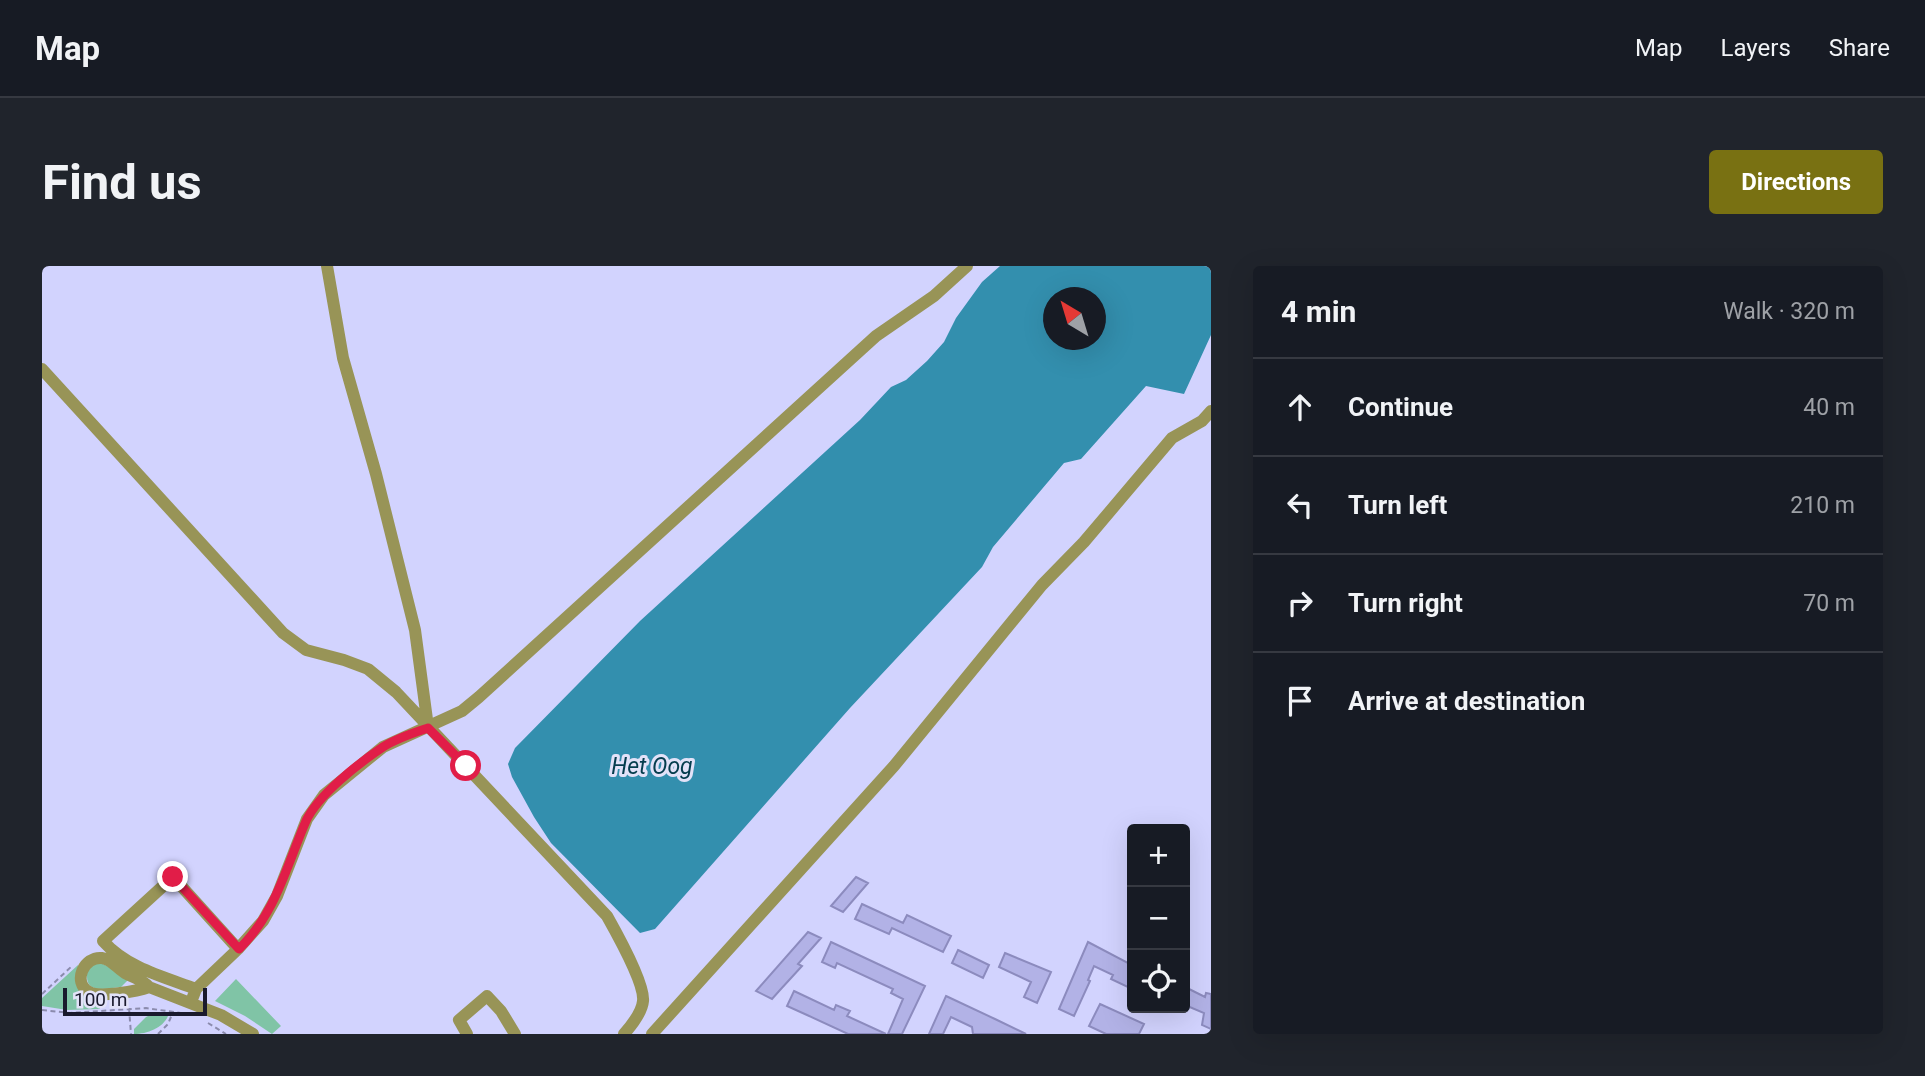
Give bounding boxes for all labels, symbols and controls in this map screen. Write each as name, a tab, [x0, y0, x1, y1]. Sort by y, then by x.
text: Map	[35, 29, 100, 68]
text: Map	[1635, 34, 1683, 62]
text: Layers	[1721, 34, 1791, 62]
text: Share	[1829, 34, 1890, 62]
button: Directions	[1709, 150, 1883, 214]
text: Find us	[42, 154, 202, 211]
north arrow	[1043, 287, 1106, 350]
text: 4 min	[1281, 294, 1356, 329]
text: Walk · 320 m	[1723, 298, 1855, 325]
icon: ahead	[1281, 388, 1319, 426]
text: Continue	[1348, 392, 1453, 422]
text: 40 m	[1803, 394, 1855, 421]
icon: left	[1281, 486, 1319, 524]
text: Turn left	[1348, 490, 1447, 520]
text: 210 m	[1790, 492, 1855, 519]
icon: right	[1281, 584, 1319, 622]
text: Turn right	[1348, 588, 1463, 618]
text: 70 m	[1803, 590, 1855, 617]
icon: arrive	[1281, 682, 1319, 720]
text: Arrive at destination	[1348, 686, 1585, 716]
route start	[450, 750, 481, 781]
water label: Het Oog	[611, 753, 693, 780]
map controls	[1127, 824, 1190, 1013]
button: +	[1127, 824, 1190, 887]
route end	[157, 861, 188, 892]
button: −	[1127, 887, 1190, 950]
button: locate	[1127, 950, 1190, 1013]
scale bar	[63, 985, 206, 1017]
text: 100 m	[74, 988, 127, 1011]

